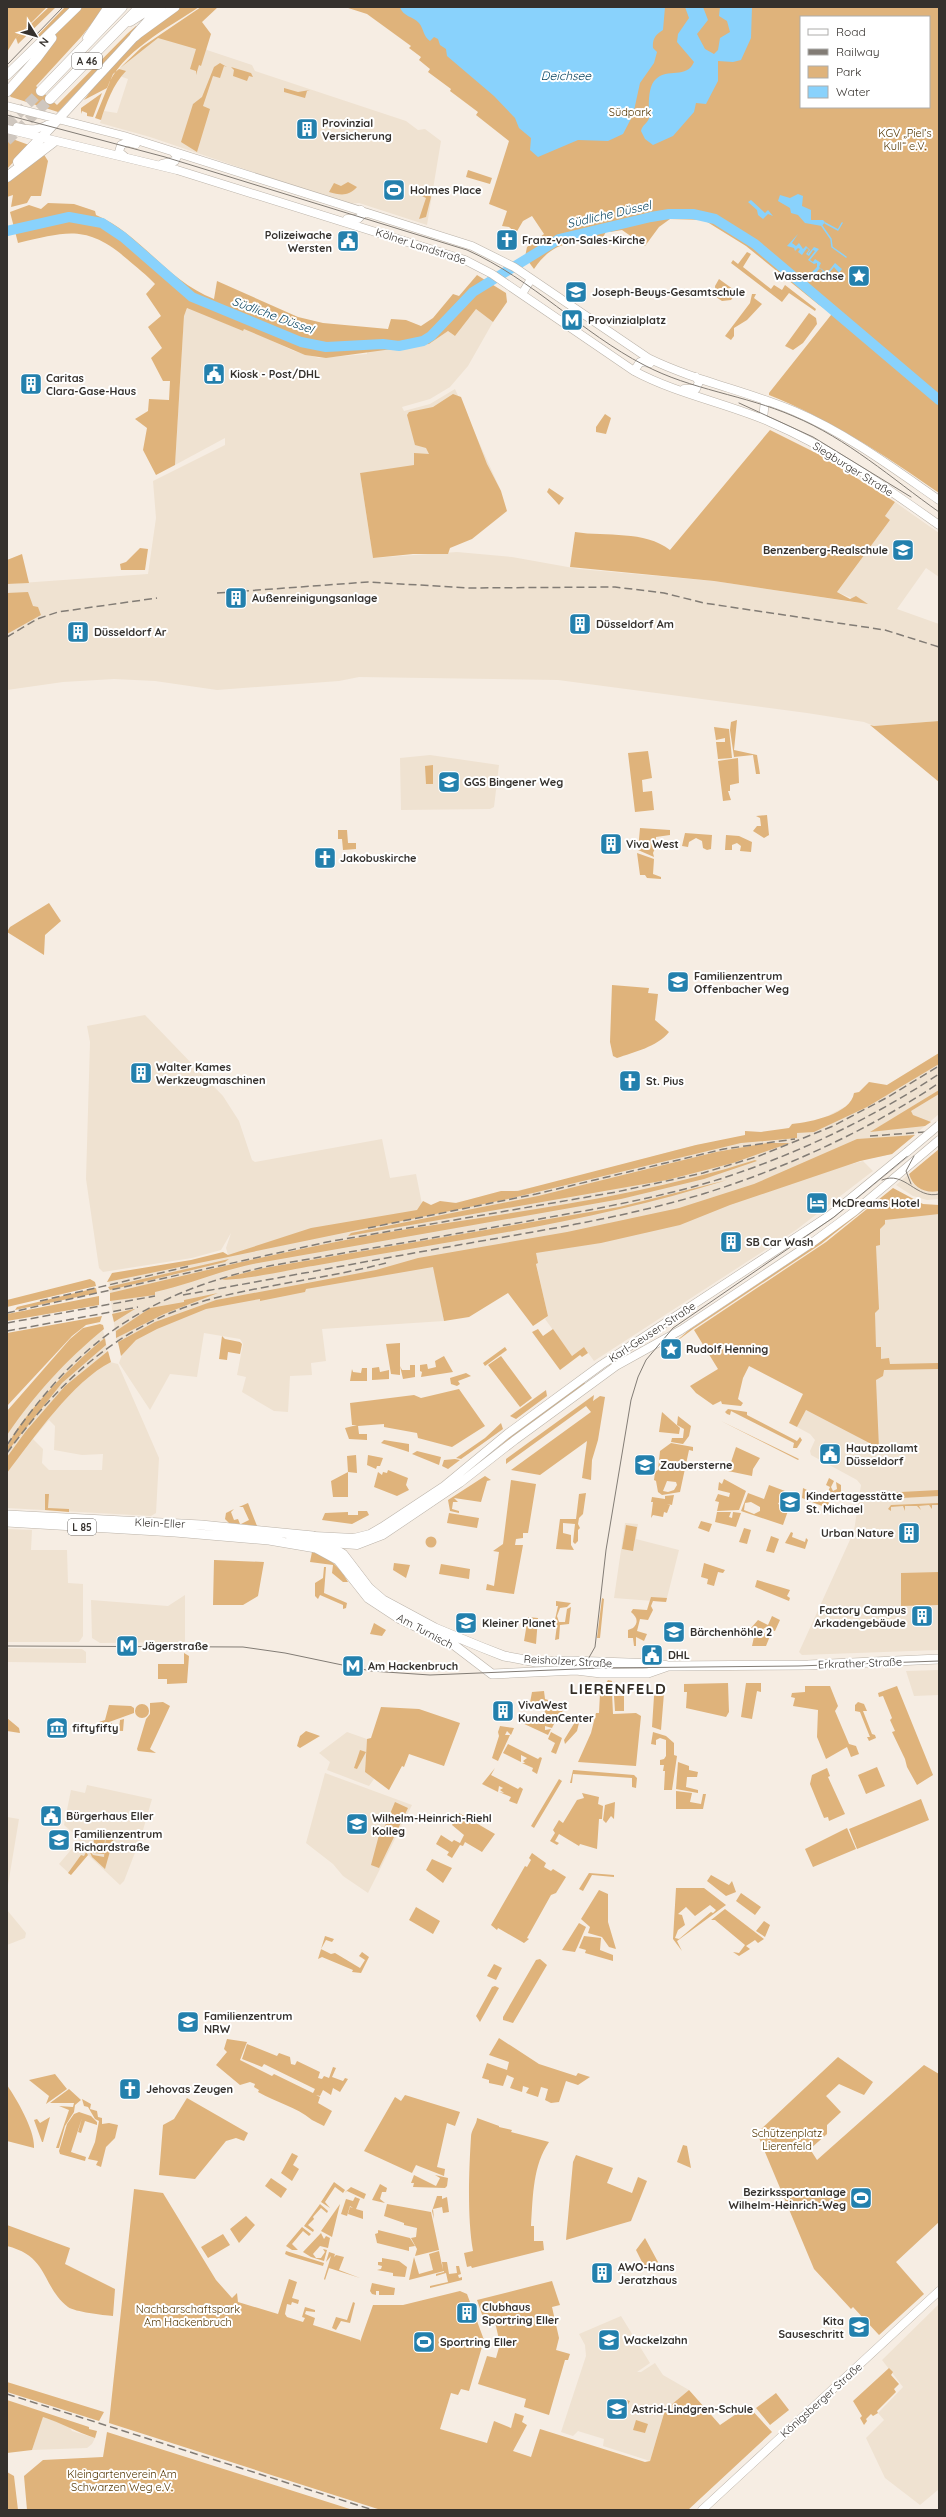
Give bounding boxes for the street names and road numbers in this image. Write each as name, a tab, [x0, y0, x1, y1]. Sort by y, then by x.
road number: A 46	[72, 53, 102, 69]
street label: Kölner Landstraße	[374, 225, 468, 267]
street label: Siegburger Straße	[810, 439, 896, 499]
street label: Karl-Geusen-Straße	[606, 1299, 698, 1365]
street label: Klein-Eller	[134, 1515, 186, 1531]
road number: L 85	[68, 1519, 96, 1535]
street label: Am Turnisch	[394, 1610, 456, 1652]
street label: Reisholzer Straße	[523, 1652, 613, 1670]
street label: Erkrather Straße	[818, 1655, 902, 1671]
street label: Königsberger Straße	[777, 2360, 865, 2440]

